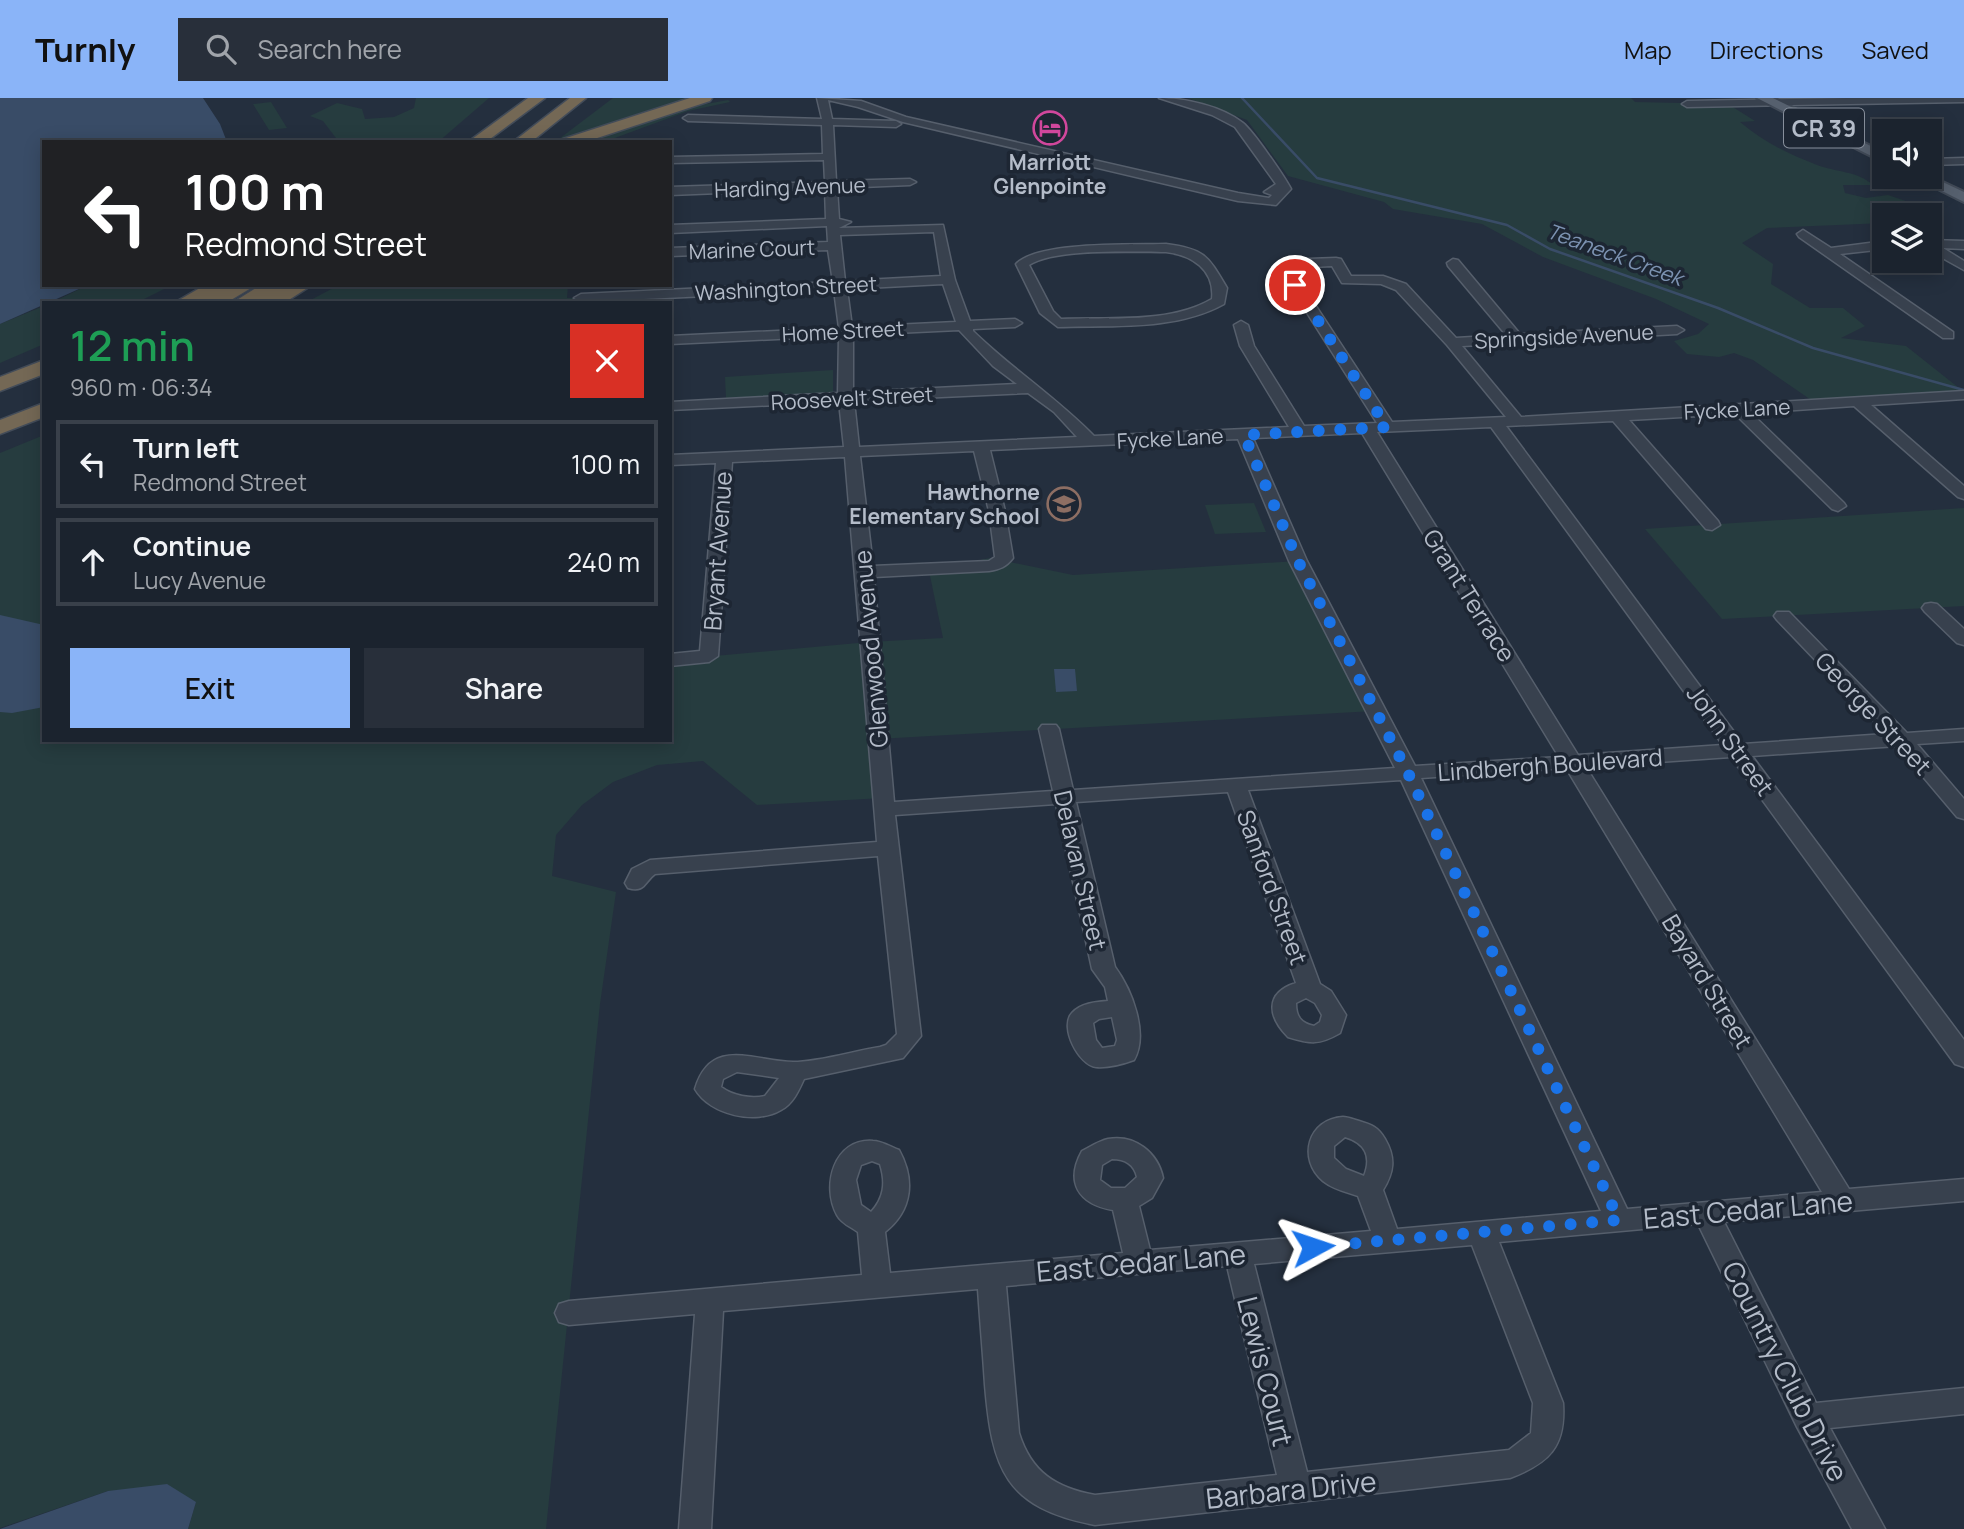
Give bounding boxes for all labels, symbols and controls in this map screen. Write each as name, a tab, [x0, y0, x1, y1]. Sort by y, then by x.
search box	[178, 18, 668, 81]
text: Turnly	[35, 27, 136, 72]
icon: search	[202, 30, 240, 68]
text: Search here	[258, 31, 402, 67]
text: Map	[1624, 33, 1672, 66]
text: Directions	[1710, 33, 1823, 66]
text: Saved	[1861, 33, 1929, 66]
road number: CR 39	[1784, 108, 1864, 148]
hotel icon: Marriott Glenpointe	[1031, 109, 1069, 147]
map controls	[1872, 119, 1942, 273]
button: sound	[1872, 119, 1942, 189]
place label: Marriott Glenpointe	[994, 148, 1106, 200]
text: 100 m	[185, 158, 325, 225]
icon: left	[70, 168, 161, 259]
street label: Harding Avenue	[714, 170, 866, 204]
button: layers	[1872, 203, 1942, 273]
water label: Teaneck Creek	[1543, 216, 1689, 292]
text: Redmond Street	[185, 222, 427, 266]
street label: Marine Court	[688, 233, 816, 265]
pin	[1265, 255, 1325, 315]
icon: arrive	[1276, 266, 1314, 304]
street label: Washington Street	[694, 269, 878, 307]
street label: Home Street	[781, 314, 905, 348]
text: 12 min	[70, 316, 195, 374]
street label: Springside Avenue	[1474, 317, 1654, 355]
button: close	[570, 324, 644, 398]
text: 960 m · 06:34	[70, 371, 213, 403]
street label: Roosevelt Street	[770, 380, 934, 416]
street label: Fycke Lane	[1683, 392, 1791, 426]
street label: Fycke Lane	[1116, 421, 1224, 455]
text: Turn left	[133, 430, 240, 466]
icon: left	[74, 445, 112, 483]
text: 100 m	[571, 446, 640, 482]
text: Redmond Street	[133, 466, 307, 498]
street label: Bryant Avenue	[695, 470, 739, 632]
place label: Hawthorne Elementary School	[849, 478, 1040, 530]
school or university icon: Hawthorne Elementary School	[1045, 485, 1083, 523]
street label: Grant Terrace	[1416, 522, 1524, 668]
text: Continue	[133, 528, 251, 564]
icon: ahead	[74, 543, 112, 581]
text: 240 m	[567, 544, 640, 580]
street label: Glenwood Avenue	[845, 549, 895, 749]
text: Lucy Avenue	[133, 564, 266, 596]
street label: George Street	[1808, 644, 1940, 782]
button: Exit	[70, 648, 350, 728]
button: Share	[364, 648, 644, 728]
street label: John Street	[1680, 678, 1782, 802]
street label: Lindbergh Boulevard	[1436, 740, 1664, 788]
street label: Delavan Street	[1047, 787, 1115, 953]
street label: Sanford Street	[1230, 805, 1316, 969]
street label: Bayard Street	[1655, 908, 1761, 1054]
street label: East Cedar Lane	[1642, 1181, 1854, 1237]
position arrow	[1276, 1210, 1350, 1284]
street label: East Cedar Lane	[1035, 1234, 1247, 1290]
street label: Country Club Drive	[1714, 1254, 1858, 1488]
street label: Lewis Court	[1229, 1292, 1303, 1450]
street label: Barbara Drive	[1204, 1461, 1378, 1517]

